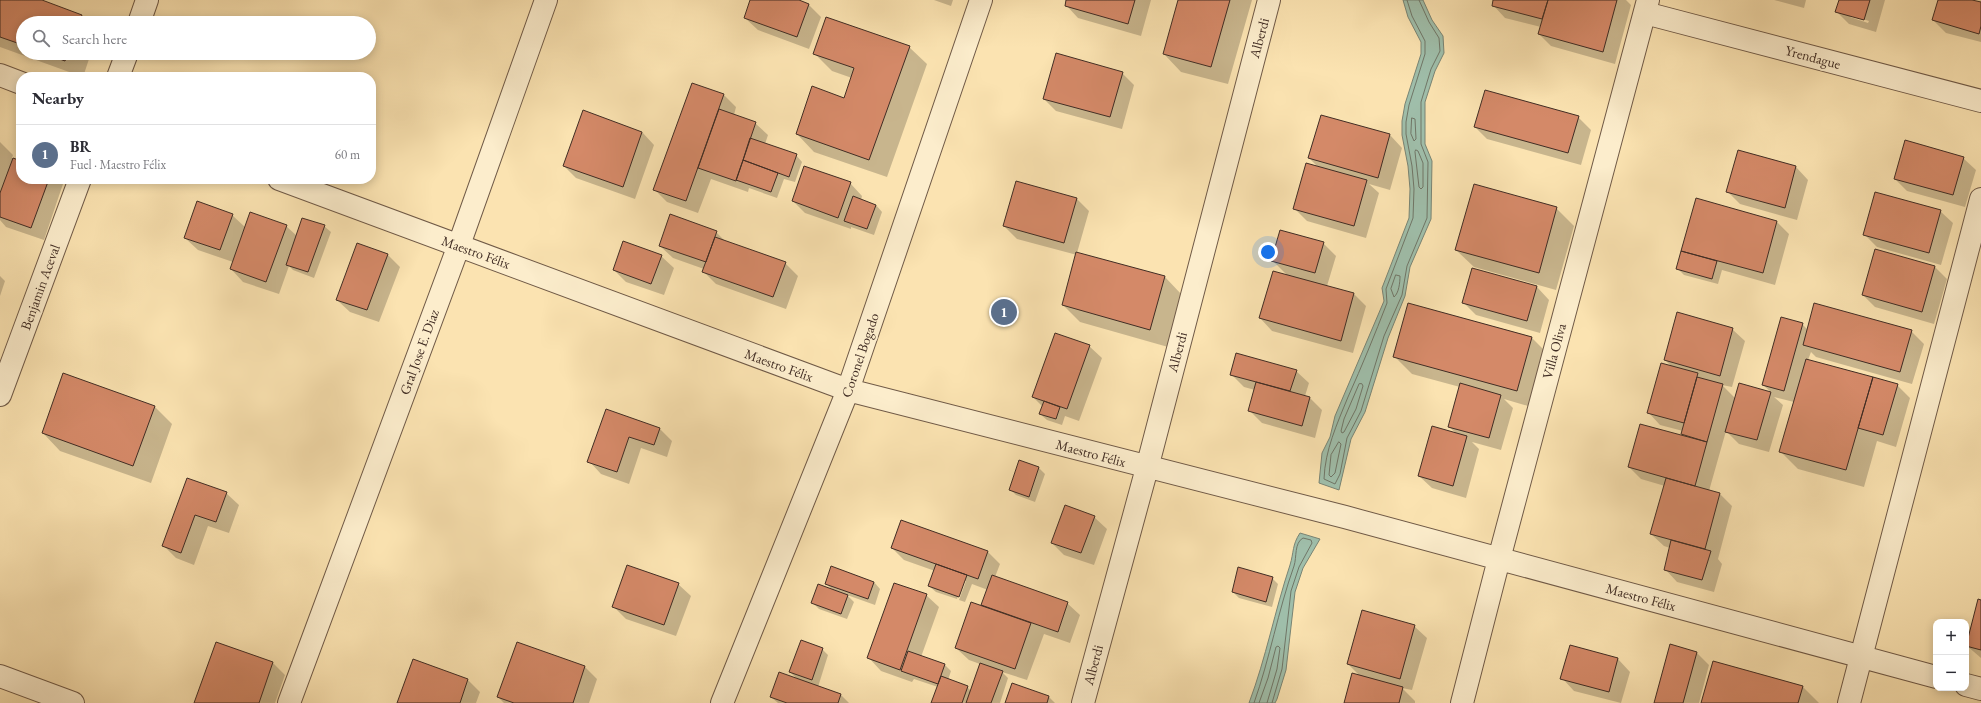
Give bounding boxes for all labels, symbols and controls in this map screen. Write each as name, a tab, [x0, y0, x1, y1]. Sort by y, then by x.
street label: Alberdi	[1245, 15, 1273, 61]
search box	[16, 16, 376, 60]
icon: search	[30, 27, 52, 49]
text: Search here	[62, 29, 127, 48]
street label: Yrendague	[1783, 41, 1843, 73]
text: Nearby	[32, 87, 84, 109]
text: BR	[70, 137, 91, 156]
text: 1	[42, 146, 48, 163]
text: 60 m	[335, 146, 360, 163]
text: Fuel · Maestro Félix	[70, 156, 166, 173]
street label: Maestro Félix	[439, 231, 513, 273]
street label: Benjamin Aceval	[16, 241, 64, 332]
your location	[1258, 242, 1278, 262]
pin: 1	[991, 297, 1017, 327]
street label: Gral Jose E. Diaz	[395, 306, 443, 397]
street label: Coronel Bogado	[837, 310, 883, 400]
street label: Villa Oliva	[1538, 321, 1570, 381]
street label: Alberdi	[1163, 329, 1191, 375]
street label: Maestro Félix	[742, 344, 816, 386]
street label: Maestro Félix	[1054, 435, 1128, 471]
street label: Maestro Félix	[1604, 579, 1678, 615]
map controls	[1933, 619, 1969, 691]
button: +	[1933, 619, 1969, 655]
street label: Alberdi	[1079, 642, 1107, 688]
button: −	[1933, 655, 1969, 691]

